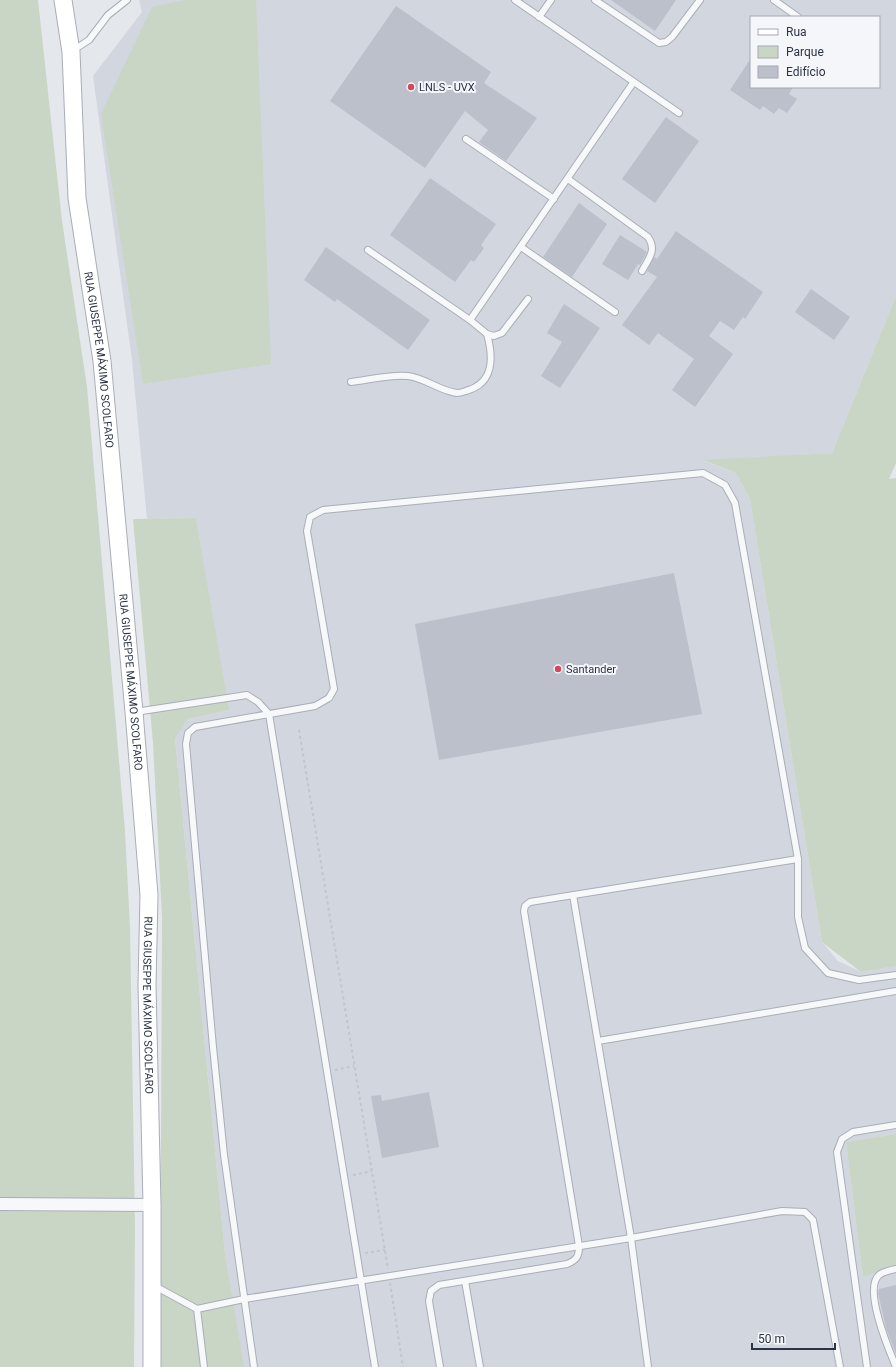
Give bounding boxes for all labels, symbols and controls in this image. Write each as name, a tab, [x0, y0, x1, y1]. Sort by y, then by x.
legend	[750, 16, 880, 88]
text: Rua	[786, 25, 807, 39]
text: Parque	[786, 45, 824, 59]
text: Edifício	[786, 65, 826, 79]
place label: LNLS - UVX	[419, 81, 475, 94]
marker: LNLS - UVX	[406, 82, 416, 92]
street label: RUA GIUSEPPE MÁXIMO SCOLFARO	[81, 271, 116, 448]
street label: RUA GIUSEPPE MÁXIMO SCOLFARO	[116, 593, 145, 771]
place label: Santander	[566, 663, 616, 676]
marker: Santander	[553, 664, 563, 674]
street label: RUA GIUSEPPE MÁXIMO SCOLFARO	[140, 916, 155, 1094]
scale bar	[752, 1325, 835, 1351]
text: 50 m	[758, 1332, 785, 1346]

